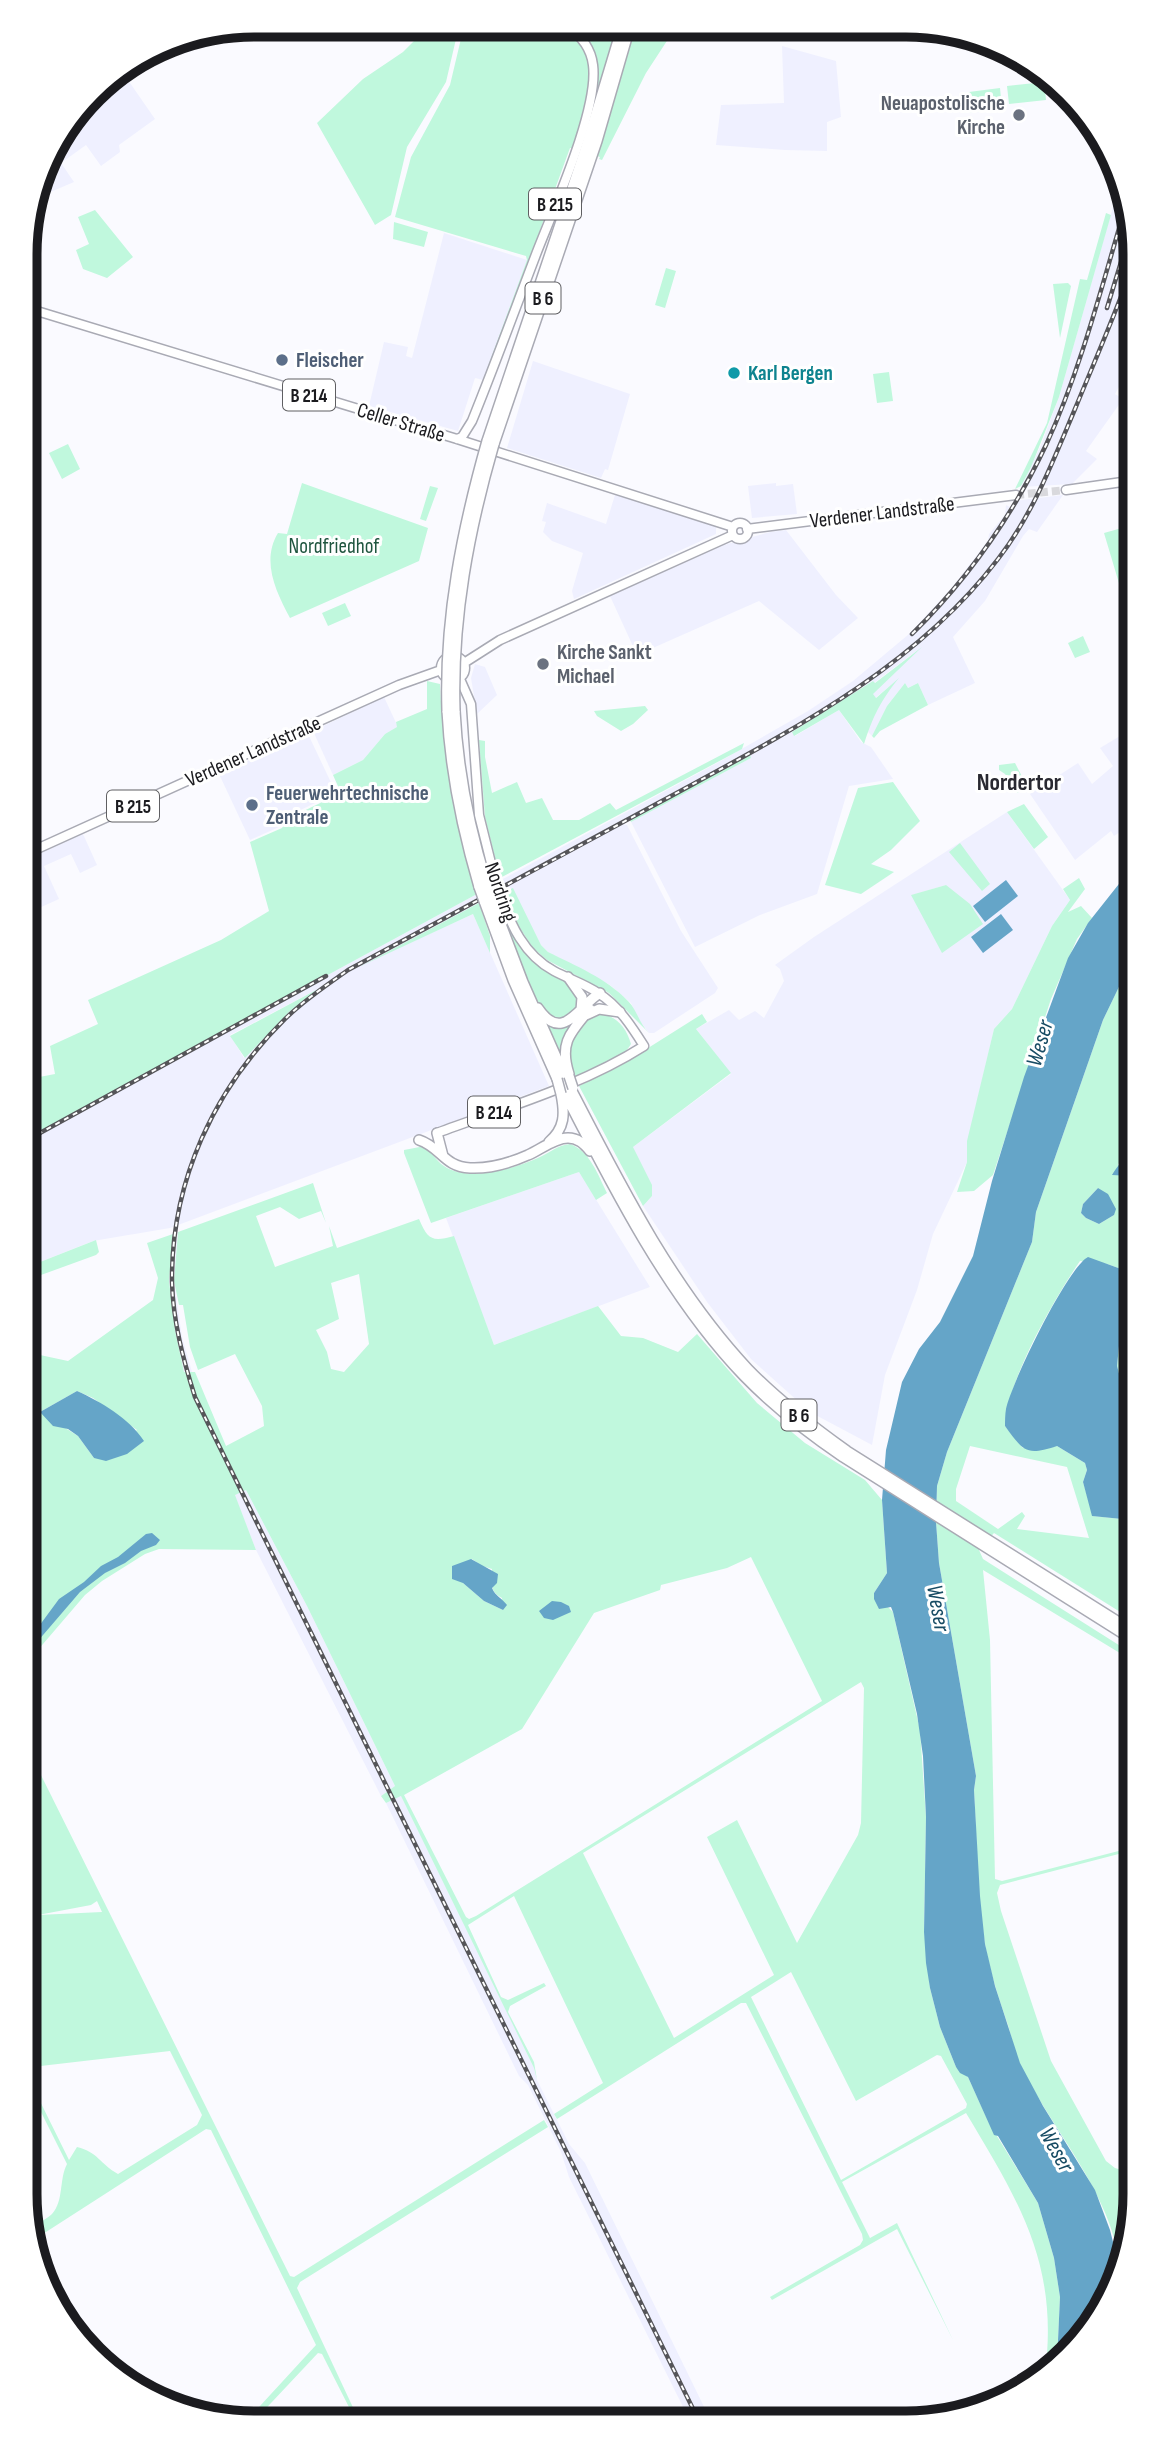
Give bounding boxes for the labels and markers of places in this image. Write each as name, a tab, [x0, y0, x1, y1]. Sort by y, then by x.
place label: Neuapostolische Kirche	[881, 91, 1005, 140]
marker: Neuapostolische Kirche	[1011, 107, 1027, 123]
place label: Fleischer	[296, 348, 364, 373]
marker: Fleischer	[274, 352, 290, 368]
place label: Karl Bergen	[748, 361, 833, 386]
marker: Karl Bergen	[726, 365, 742, 381]
place label: Kirche Sankt Michael	[557, 640, 652, 689]
marker: Kirche Sankt Michael	[535, 656, 551, 672]
place label: Feuerwehrtechnische Zentrale	[266, 781, 429, 830]
marker: Feuerwehrtechnische Zentrale	[244, 797, 260, 813]

